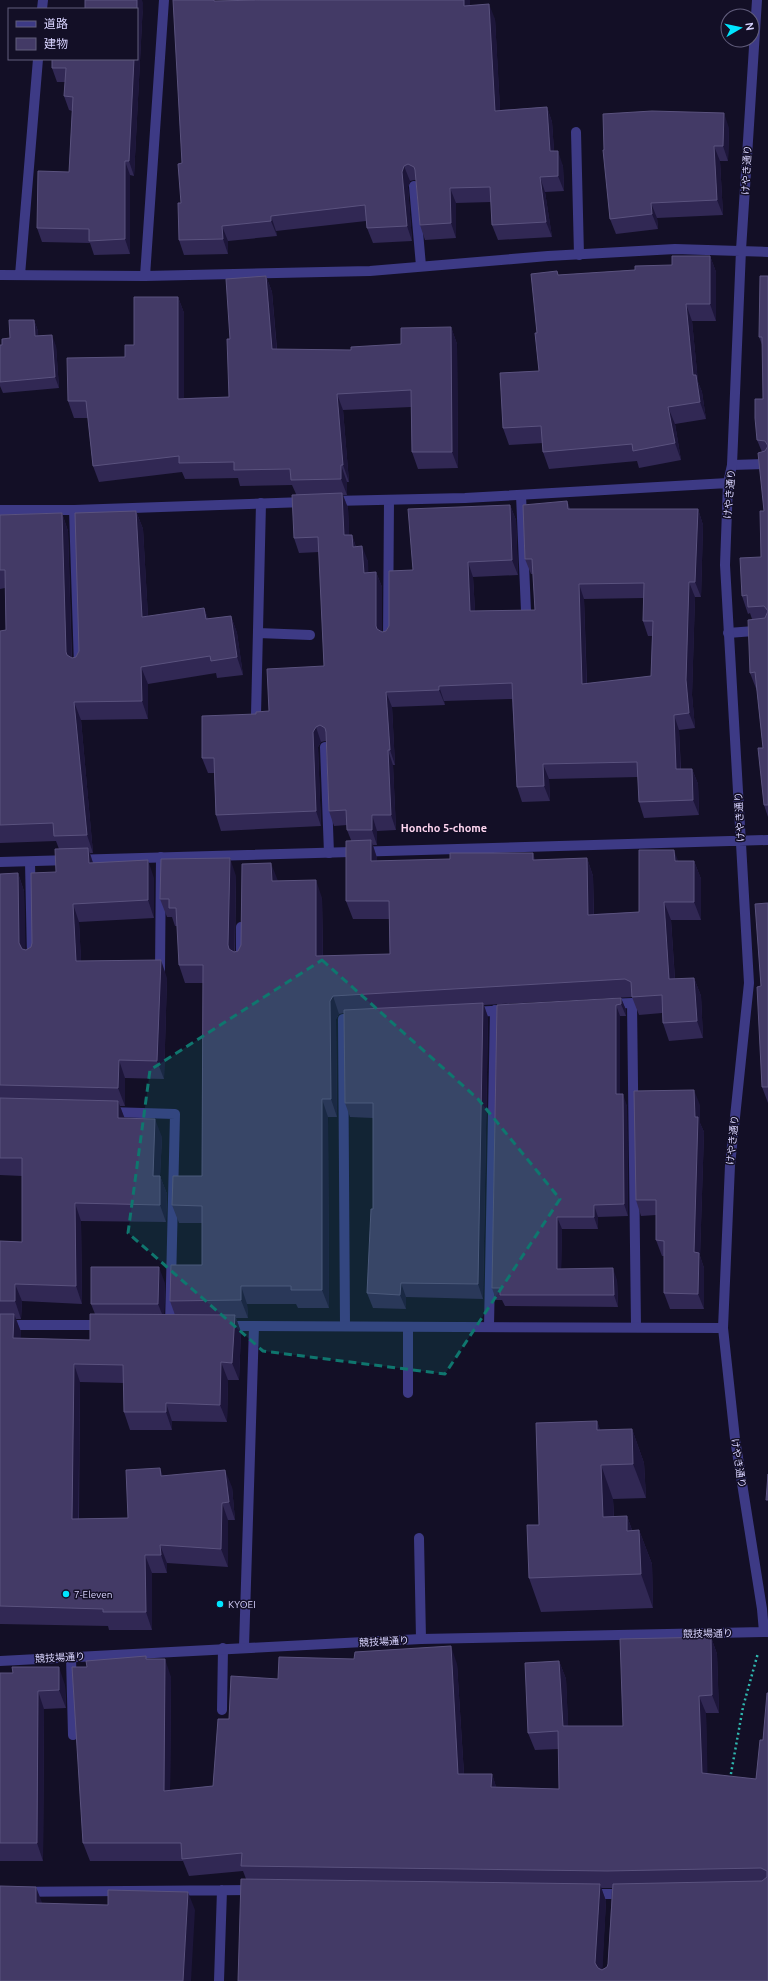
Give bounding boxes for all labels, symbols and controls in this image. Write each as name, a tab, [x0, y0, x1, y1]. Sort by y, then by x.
legend	[8, 8, 138, 60]
north arrow	[720, 8, 760, 48]
text: 道路	[44, 17, 68, 30]
text: N	[743, 21, 756, 31]
text: 建物	[44, 37, 68, 50]
street label: けやき通り	[740, 145, 753, 195]
street label: けやき通り	[722, 469, 737, 519]
street label: けやき通り	[733, 792, 746, 842]
district label: Honcho 5-chome	[401, 822, 487, 834]
street label: けやき通り	[724, 1115, 741, 1165]
street label: けやき通り	[729, 1438, 748, 1489]
marker: 7-Eleven	[61, 1589, 71, 1599]
place label: 7-Eleven	[74, 1589, 112, 1600]
marker: KYOEI	[215, 1599, 225, 1609]
place label: KYOEI	[228, 1599, 256, 1610]
street label: 競技場通り	[683, 1628, 733, 1639]
street label: 競技場通り	[359, 1635, 409, 1648]
street label: 競技場通り	[35, 1651, 85, 1664]

